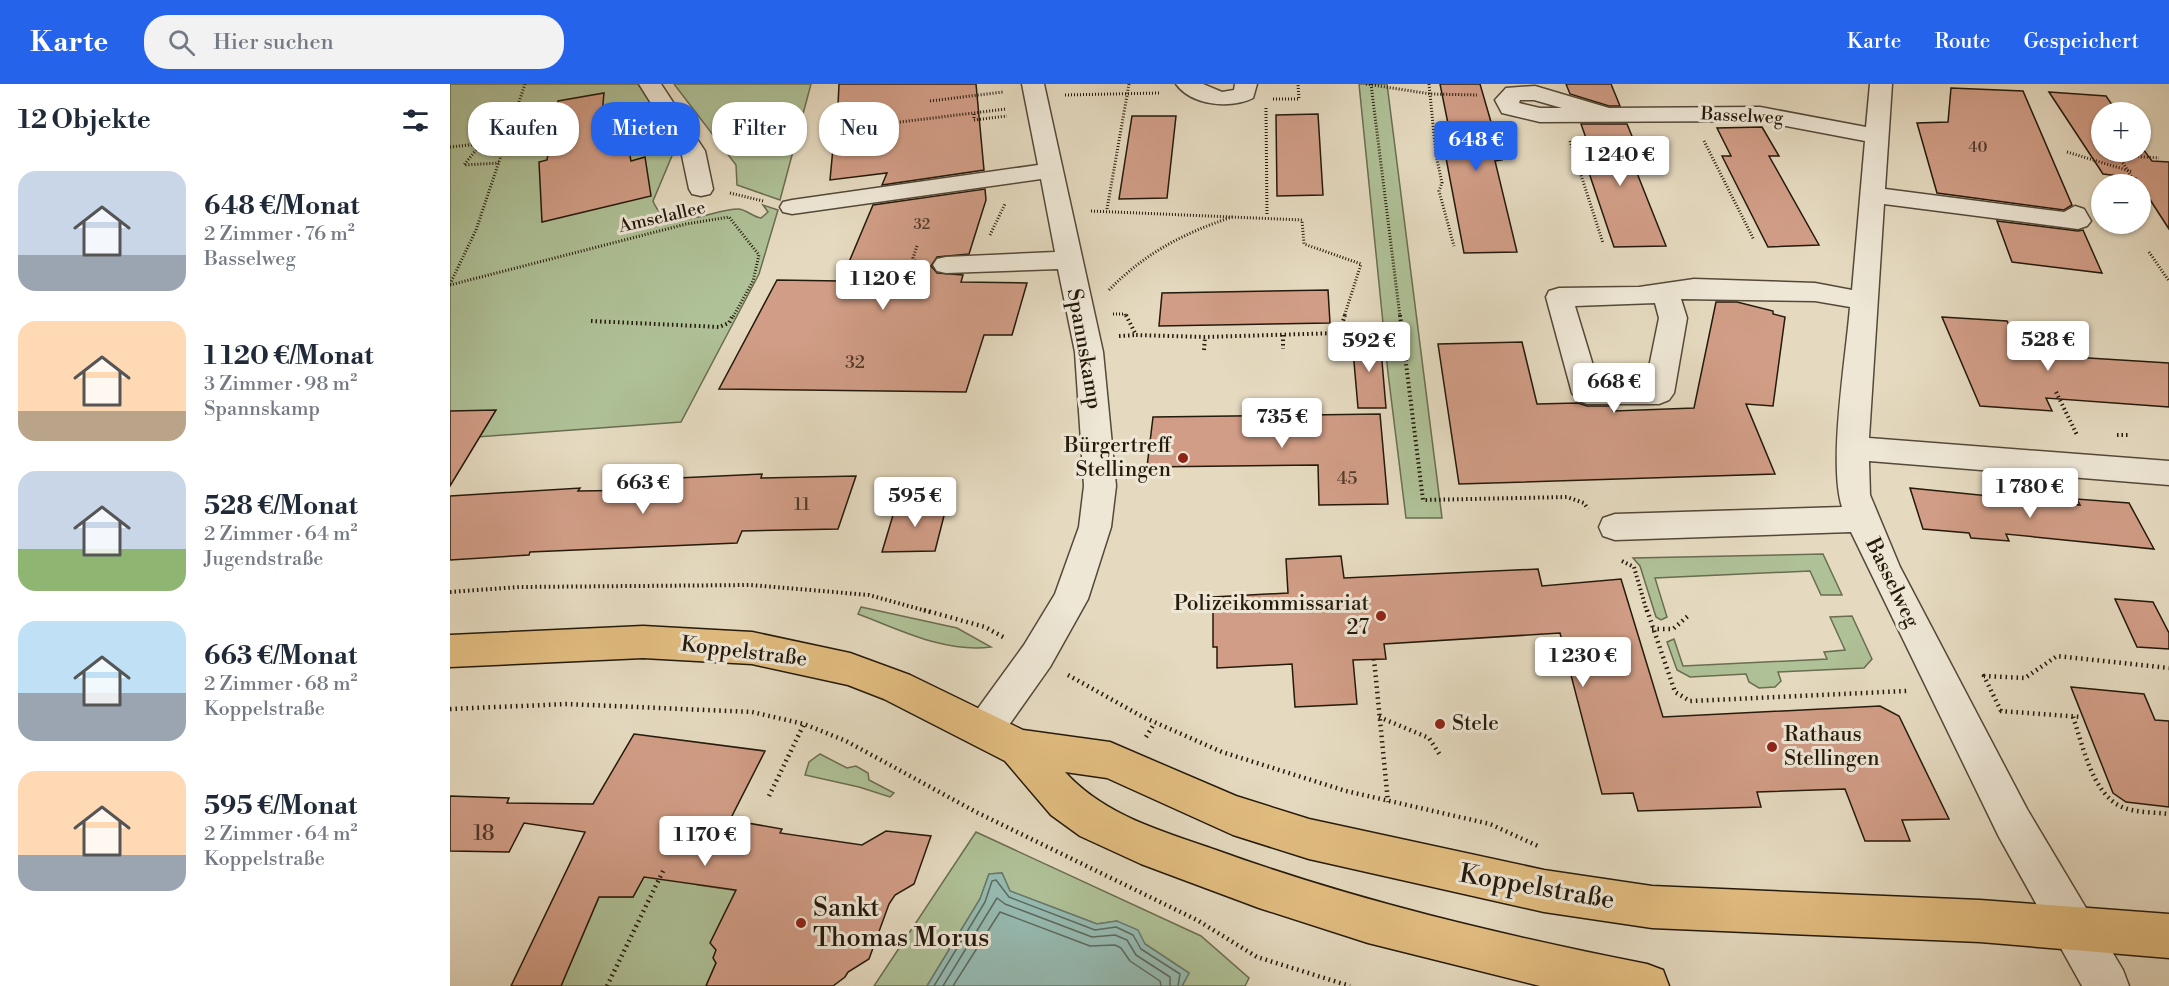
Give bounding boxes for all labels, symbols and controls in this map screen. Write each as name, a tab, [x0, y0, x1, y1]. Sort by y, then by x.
search box	[144, 15, 564, 69]
text: Karte	[30, 25, 108, 60]
icon: search	[165, 26, 198, 59]
text: Hier suchen	[213, 29, 334, 56]
text: Karte	[1847, 29, 1901, 55]
text: Route	[1934, 29, 1990, 55]
text: Gespeichert	[2023, 29, 2139, 55]
chip: Kaufen	[468, 102, 579, 156]
chip: Mieten	[591, 102, 700, 156]
chip: Filter	[712, 102, 807, 156]
chip: Neu	[819, 102, 899, 156]
street label: Basselweg	[1699, 102, 1785, 130]
map controls	[2091, 102, 2151, 234]
button: +	[2091, 102, 2151, 162]
text: 12 Objekte	[18, 104, 151, 136]
icon: filters	[399, 104, 432, 137]
pin: 648 €	[1434, 121, 1518, 172]
text: 648 €	[1448, 128, 1504, 153]
pin: 1 240 €	[1565, 136, 1675, 187]
house number: 40	[1969, 138, 1987, 157]
text: 1 240 €	[1585, 143, 1655, 168]
button: −	[2091, 174, 2151, 234]
text: 648 €/Monat	[204, 190, 360, 222]
icon: home	[66, 195, 138, 267]
street label: Amselallee	[615, 196, 708, 238]
house number: 32	[914, 215, 930, 234]
text: 2 Zimmer · 76 m²	[204, 222, 355, 247]
text: Basselweg	[204, 247, 296, 272]
pin: 1 120 €	[828, 260, 938, 311]
text: 1 120 €	[850, 267, 916, 292]
street label: Spannskamp	[1061, 287, 1107, 411]
pin: 528 €	[2006, 321, 2090, 372]
pin: 592 €	[1327, 322, 1411, 373]
text: 528 €	[2021, 328, 2075, 353]
text: 592 €	[1342, 329, 1396, 354]
text: 1 120 €/Monat	[204, 340, 373, 372]
icon: home	[66, 345, 138, 417]
house number: 32	[845, 351, 865, 374]
pin: 668 €	[1572, 363, 1656, 414]
text: 668 €	[1587, 370, 1641, 395]
text: 3 Zimmer · 98 m²	[204, 372, 357, 397]
text: Spannskamp	[204, 397, 320, 422]
pin: 735 €	[1240, 398, 1324, 449]
text: 735 €	[1256, 405, 1308, 430]
place label: Bürgertreff Stellingen	[1063, 433, 1172, 483]
marker: Bürgertreff Stellingen	[1176, 451, 1190, 465]
pin: 663 €	[601, 464, 685, 515]
house number: 45	[1337, 467, 1357, 490]
pin: 1 780 €	[1975, 468, 2085, 519]
text: 663 €	[616, 471, 670, 496]
text: 1 780 €	[1996, 475, 2064, 500]
pin: 595 €	[873, 477, 957, 528]
text: 595 €	[888, 484, 942, 509]
text: 528 €/Monat	[204, 490, 358, 522]
house number: 11	[794, 493, 810, 516]
icon: home	[66, 495, 138, 567]
text: 2 Zimmer · 64 m²	[204, 522, 358, 547]
street label: Basselweg	[1859, 533, 1925, 632]
text: Jugendstraße	[204, 547, 323, 572]
place label: Polizeikommissariat 27	[1174, 591, 1370, 641]
marker: Polizeikommissariat 27	[1374, 609, 1388, 623]
street label: Koppelstraße	[679, 631, 809, 673]
pin: 1 230 €	[1528, 637, 1638, 688]
text: 663 €/Monat	[204, 640, 357, 672]
text: 1 230 €	[1549, 644, 1617, 669]
icon: home	[66, 645, 138, 717]
text: 2 Zimmer · 68 m²	[204, 672, 358, 697]
text: Koppelstraße	[204, 697, 325, 722]
place label: Stele	[1452, 711, 1499, 737]
marker: Stele	[1433, 717, 1447, 731]
place label: Rathaus Stellingen	[1784, 722, 1880, 772]
marker: Rathaus Stellingen	[1765, 740, 1779, 754]
text: 595 €/Monat	[204, 790, 357, 822]
icon: home	[66, 795, 138, 867]
pin: 1 170 €	[650, 816, 760, 867]
house number: 18	[473, 821, 495, 847]
text: 2 Zimmer · 64 m²	[204, 822, 358, 847]
text: 1 170 €	[673, 823, 737, 848]
text: Koppelstraße	[204, 847, 325, 872]
street label: Koppelstraße	[1457, 858, 1617, 916]
place label: Sankt Thomas Morus	[813, 892, 989, 954]
marker: Sankt Thomas Morus	[794, 916, 808, 930]

